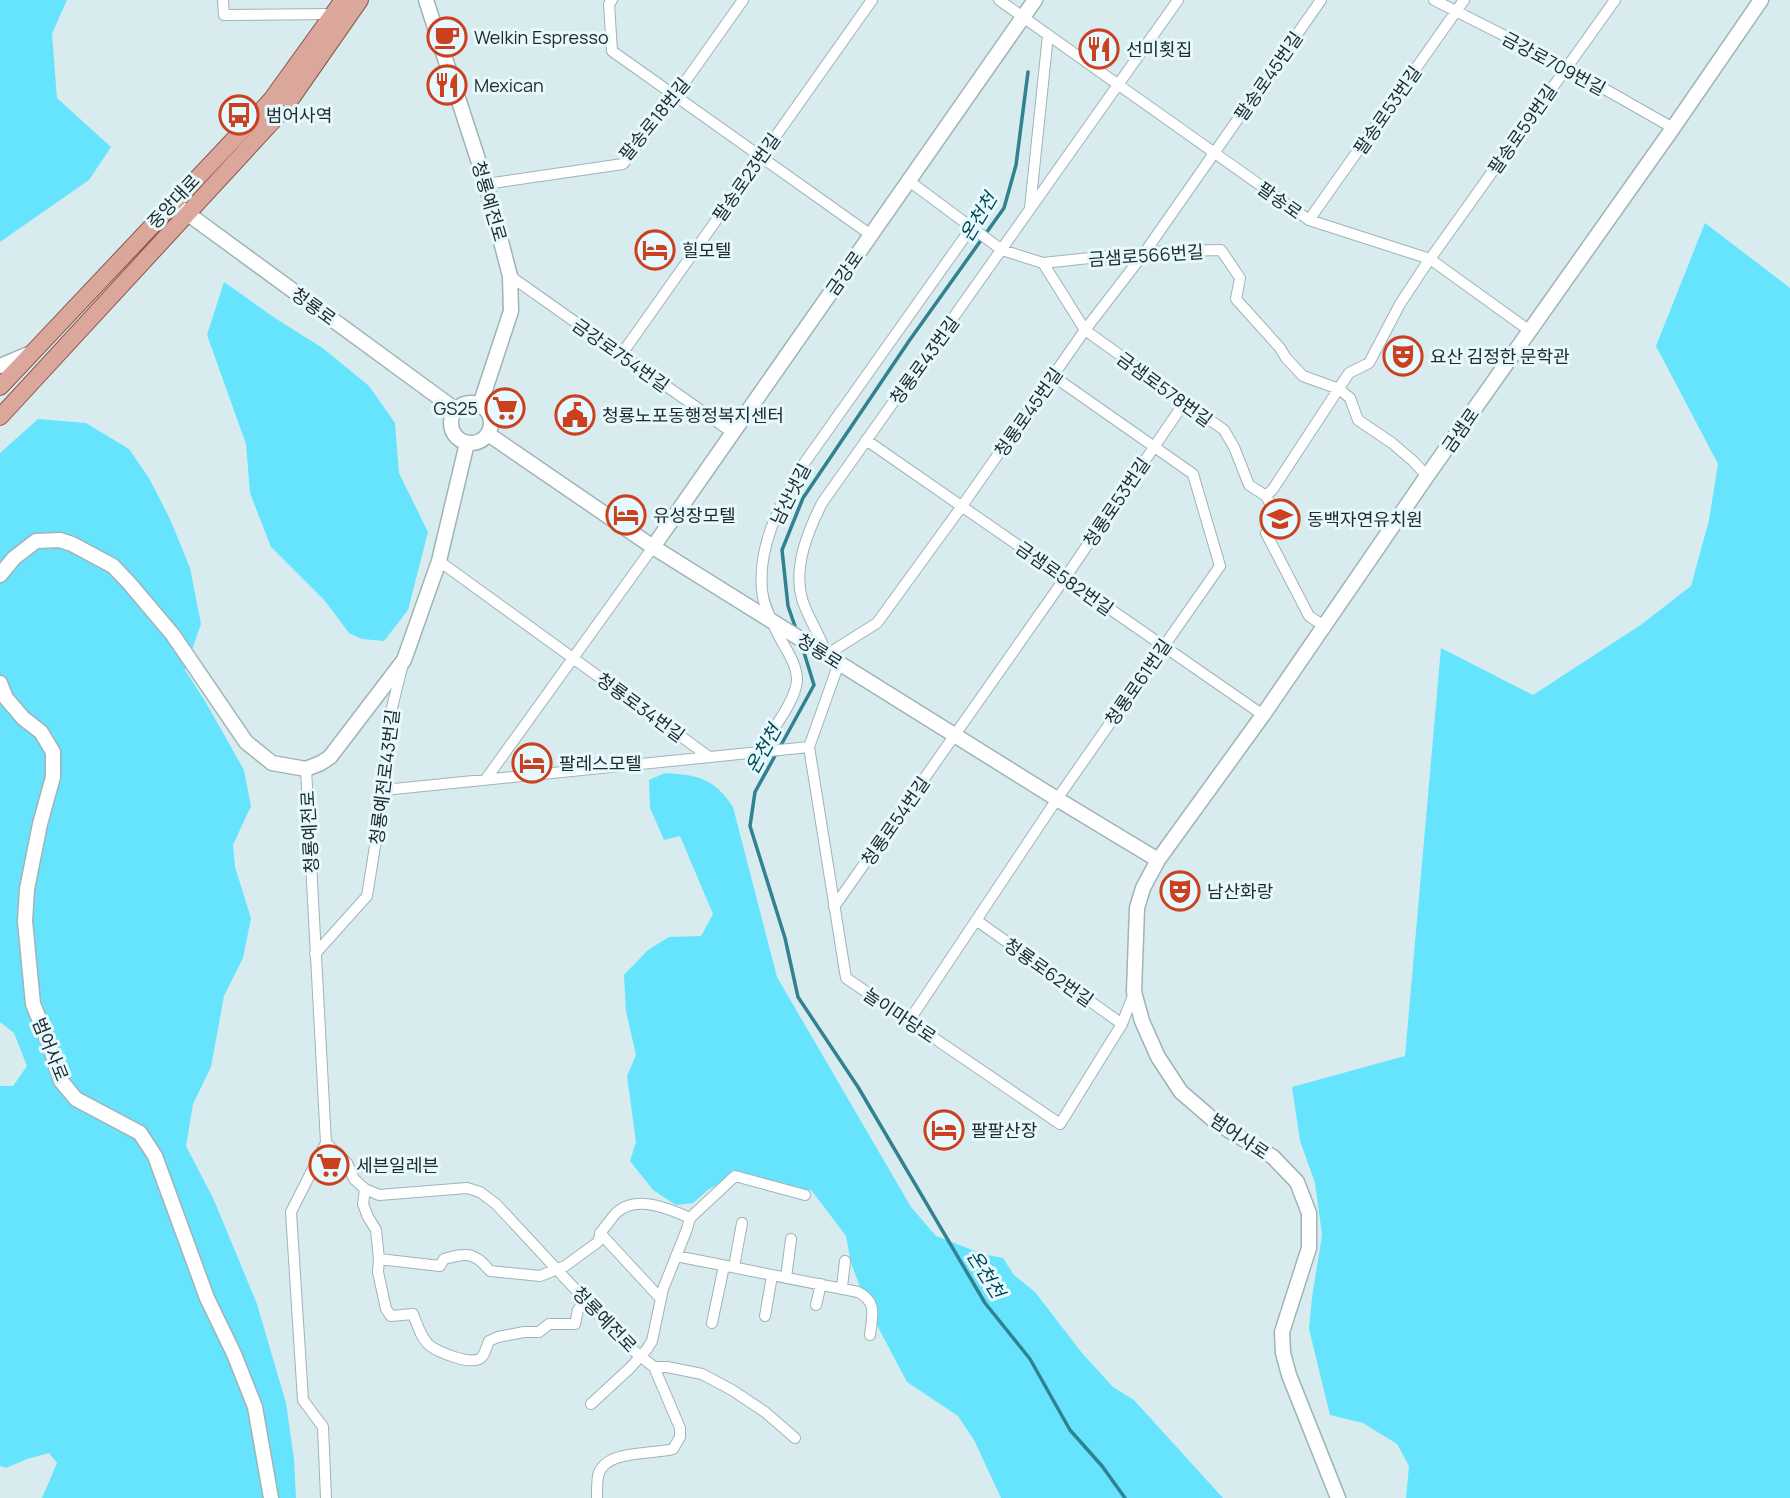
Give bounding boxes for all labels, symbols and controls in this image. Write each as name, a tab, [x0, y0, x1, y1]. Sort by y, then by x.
cafe icon: Welkin Espresso	[426, 16, 468, 58]
place label: Welkin Espresso	[474, 25, 609, 49]
street label: 금강로709번길	[1498, 26, 1610, 100]
street label: 팔송로45번길	[1228, 27, 1308, 125]
restaurant icon: 선미횟집	[1078, 28, 1120, 70]
place label: 선미횟집	[1126, 37, 1192, 61]
street label: 팔송로53번길	[1348, 61, 1426, 159]
restaurant icon: Mexican	[426, 64, 468, 106]
street label: 팔송로18번길	[613, 72, 695, 166]
place label: Mexican	[474, 73, 544, 97]
street label: 팔송로59번길	[1482, 79, 1562, 179]
bus stop icon: 범어사역	[218, 94, 260, 136]
place label: 범어사역	[266, 103, 332, 127]
street label: 팔송로23번길	[707, 128, 785, 226]
street label: 청룡예전로	[467, 158, 513, 244]
street label: 중앙대로	[142, 169, 204, 233]
street label: 팔송로	[1253, 176, 1307, 224]
water label: 온천천	[953, 187, 1003, 246]
hotel icon: 힐모텔	[634, 229, 676, 271]
place label: 힐모텔	[682, 238, 732, 262]
street label: 금샘로566번길	[1088, 239, 1204, 271]
street label: 금강로	[820, 246, 868, 300]
street label: 청룡로	[287, 282, 341, 330]
street label: 청룡로43번길	[884, 311, 964, 409]
street label: 금강로754번길	[568, 313, 674, 397]
theatre icon: 요산 김정한 문학관	[1382, 335, 1424, 377]
place label: 요산 김정한 문학관	[1430, 344, 1570, 368]
street label: 금샘로578번길	[1112, 346, 1218, 432]
street label: 청룡로45번길	[988, 363, 1068, 461]
supermarket icon: GS25	[484, 387, 526, 429]
public building icon: 청룡노포동행정복지센터	[554, 394, 596, 436]
place label: GS25	[434, 396, 478, 420]
place label: 청룡노포동행정복지센터	[602, 403, 784, 427]
street label: 금샘로	[1436, 403, 1484, 457]
street label: 청룡로53번길	[1077, 453, 1155, 551]
street label: 남산냇길	[764, 459, 816, 529]
hotel icon: 유성장모텔	[605, 494, 647, 536]
school or university icon: 동백자연유치원	[1259, 498, 1301, 540]
place label: 유성장모텔	[653, 503, 736, 527]
place label: 동백자연유치원	[1307, 507, 1423, 531]
street label: 금샘로582번길	[1011, 536, 1119, 620]
street label: 청룡로	[793, 628, 847, 674]
street label: 청룡로61번길	[1099, 634, 1177, 730]
street label: 청룡로34번길	[592, 667, 690, 747]
street label: 청룡예전로43번길	[364, 708, 404, 846]
water label: 온천천	[739, 718, 788, 778]
hotel icon: 팔레스모텔	[511, 742, 553, 784]
place label: 팔레스모텔	[559, 751, 642, 775]
street label: 청룡로54번길	[855, 772, 935, 870]
street label: 청룡예전로	[295, 790, 323, 874]
theatre icon: 남산화랑	[1159, 870, 1201, 912]
place label: 남산화랑	[1207, 879, 1273, 903]
street label: 청룡로62번길	[999, 932, 1099, 1012]
street label: 놀이마당로	[859, 982, 941, 1048]
street label: 범어사로	[27, 1014, 75, 1084]
street label: 범어사로	[1206, 1108, 1274, 1164]
hotel icon: 팔팔산장	[923, 1109, 965, 1151]
place label: 팔팔산장	[971, 1118, 1037, 1142]
supermarket icon: 세븐일레븐	[308, 1144, 350, 1186]
place label: 세븐일레븐	[356, 1153, 439, 1177]
water label: 온천천	[961, 1245, 1012, 1304]
street label: 청룡예전로	[568, 1281, 642, 1357]

